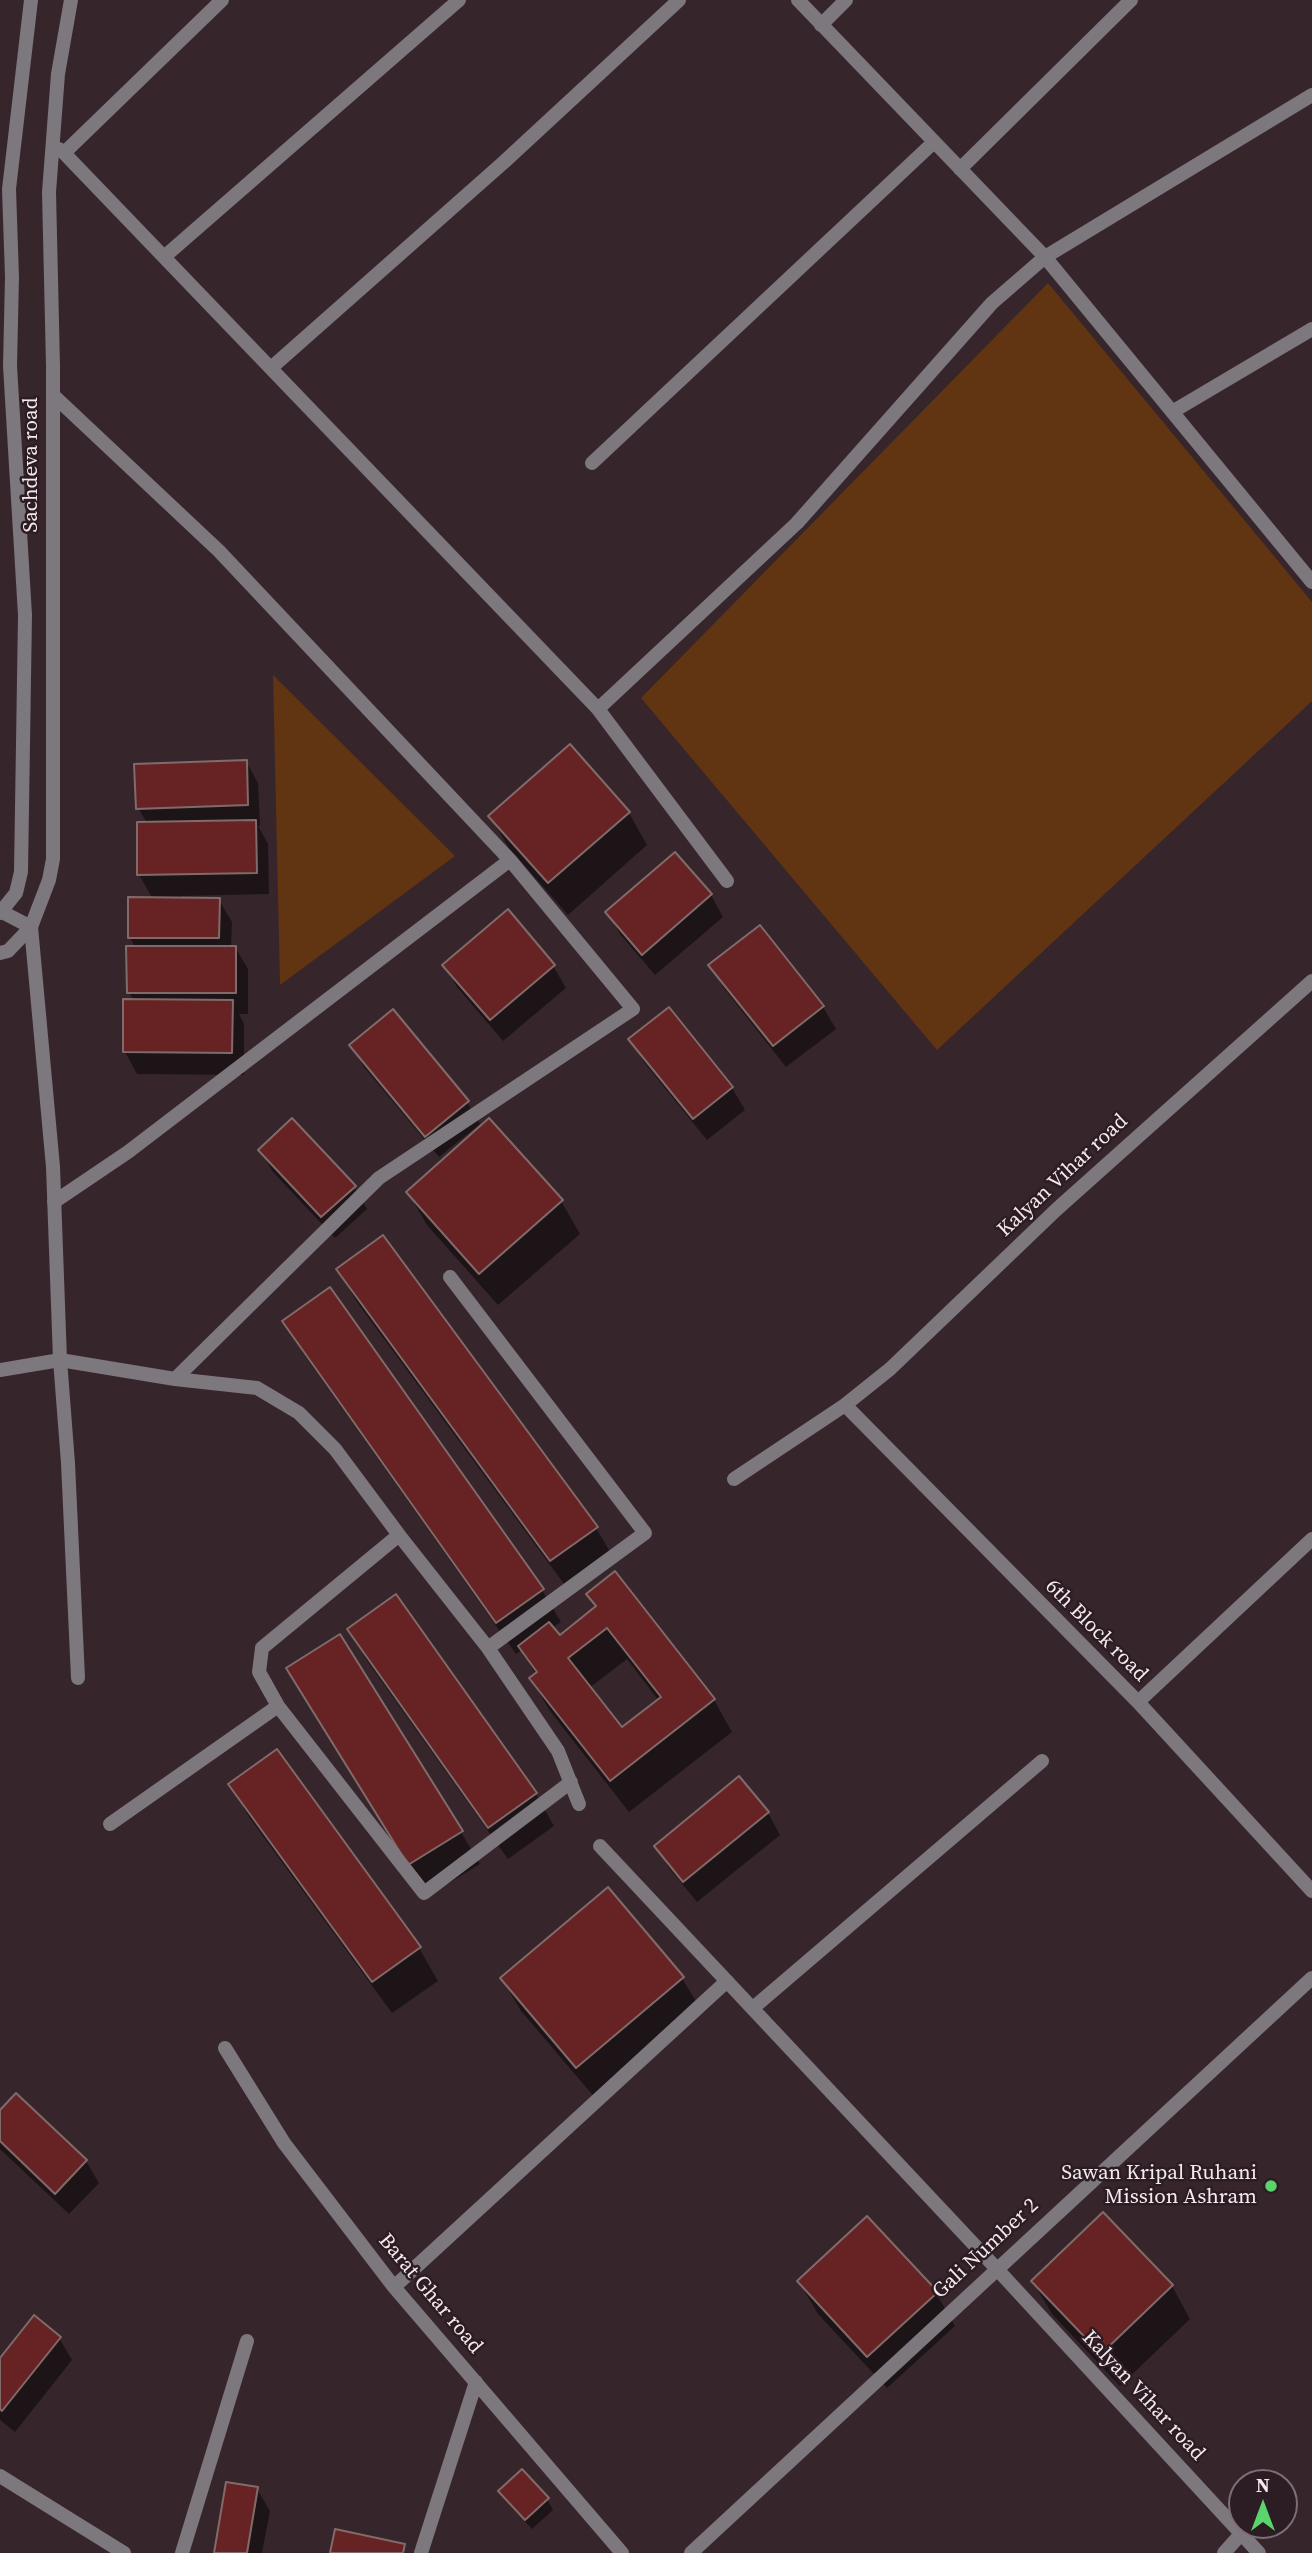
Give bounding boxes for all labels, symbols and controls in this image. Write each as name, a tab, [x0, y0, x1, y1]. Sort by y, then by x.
street label: Sachdeva road	[19, 397, 45, 533]
street label: Kalyan Vihar road	[993, 1109, 1133, 1243]
street label: 6th Block road	[1039, 1574, 1153, 1688]
place label: Sawan Kripal Ruhani Mission Ashram	[1061, 2161, 1257, 2211]
marker: Sawan Kripal Ruhani Mission Ashram	[1263, 2178, 1279, 2194]
street label: Gali Number 2	[928, 2194, 1044, 2304]
street label: Barat Ghar road	[372, 2229, 488, 2359]
street label: Kalyan Vihar road	[1076, 2326, 1210, 2466]
north arrow	[1228, 2469, 1298, 2539]
text: N	[1256, 2472, 1270, 2498]

